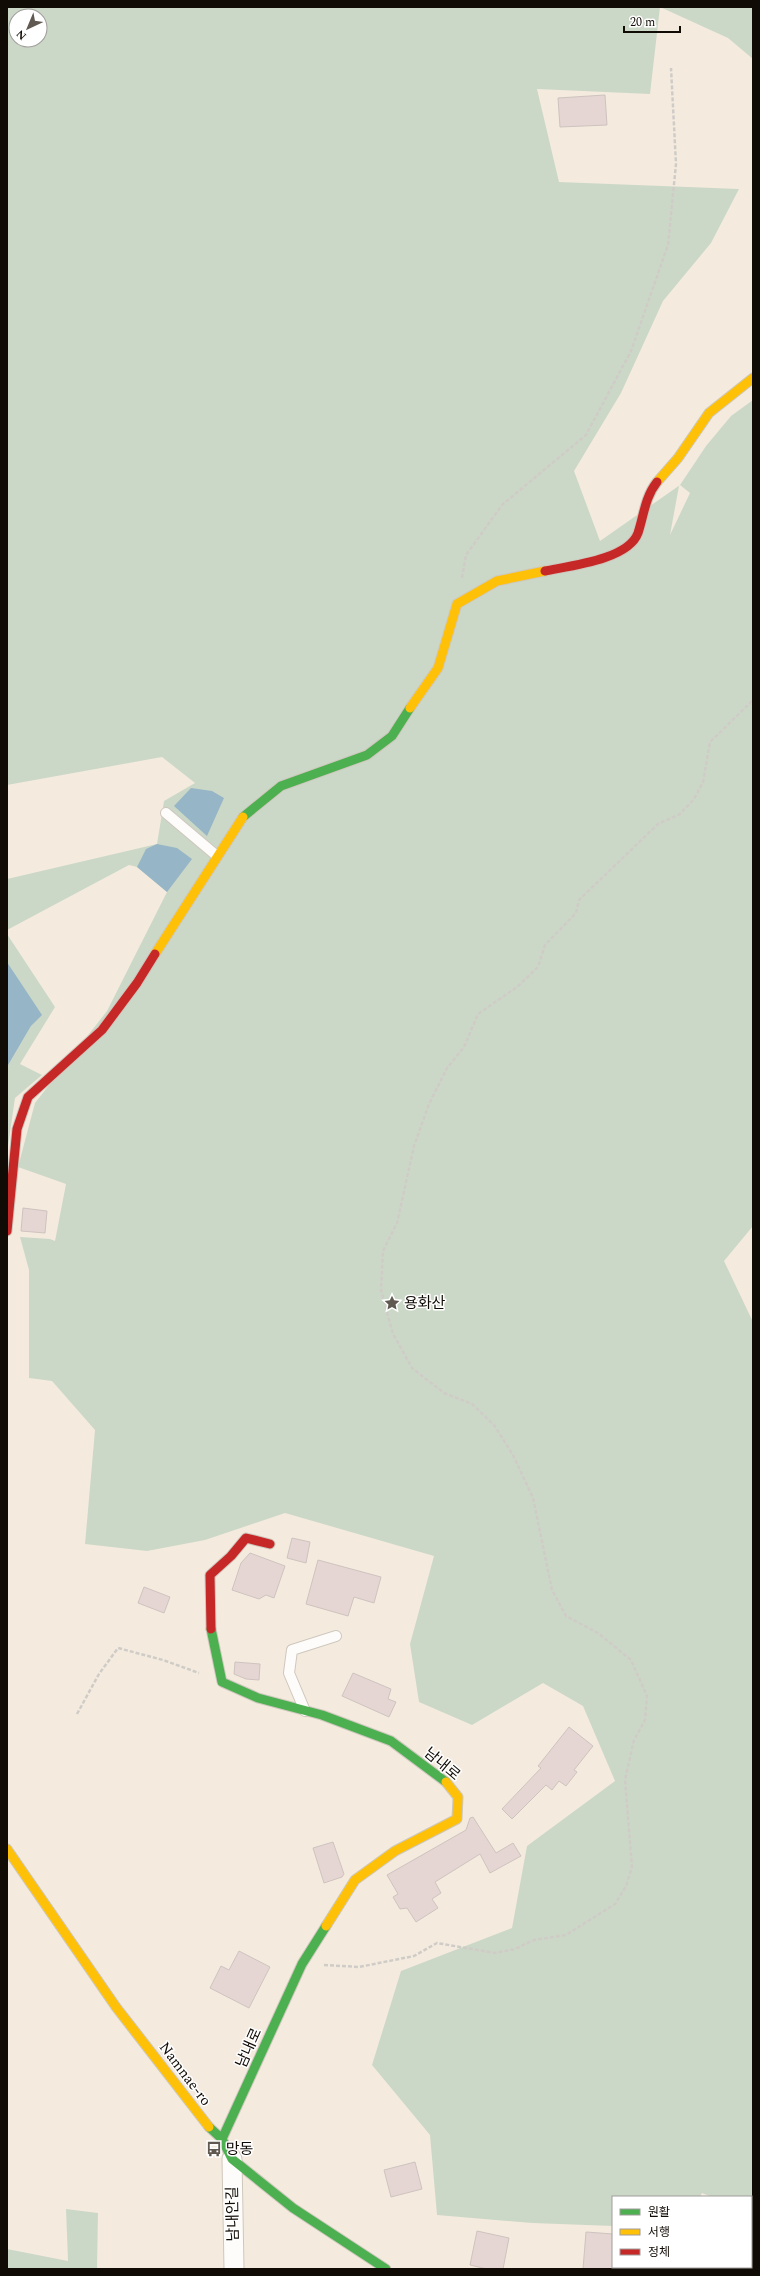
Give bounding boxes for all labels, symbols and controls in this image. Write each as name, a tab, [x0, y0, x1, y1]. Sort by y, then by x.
north arrow	[8, 8, 48, 48]
scale bar	[624, 8, 680, 34]
text: 20 m	[630, 13, 655, 32]
text: N	[12, 26, 31, 44]
place label: 용화산	[404, 1292, 446, 1315]
place icon: 용화산	[383, 1294, 401, 1312]
street label: 남내로	[419, 1742, 465, 1786]
street label: 남내로	[230, 2024, 268, 2072]
street label: Namnae-ro	[153, 2037, 217, 2111]
place label: 망동	[226, 2138, 254, 2161]
bus stop icon: 망동	[205, 2140, 223, 2158]
street label: 남내안길	[221, 2186, 245, 2242]
legend	[612, 2196, 752, 2268]
text: 원활	[648, 2203, 670, 2222]
text: 서행	[648, 2223, 670, 2242]
text: 정체	[648, 2243, 670, 2262]

